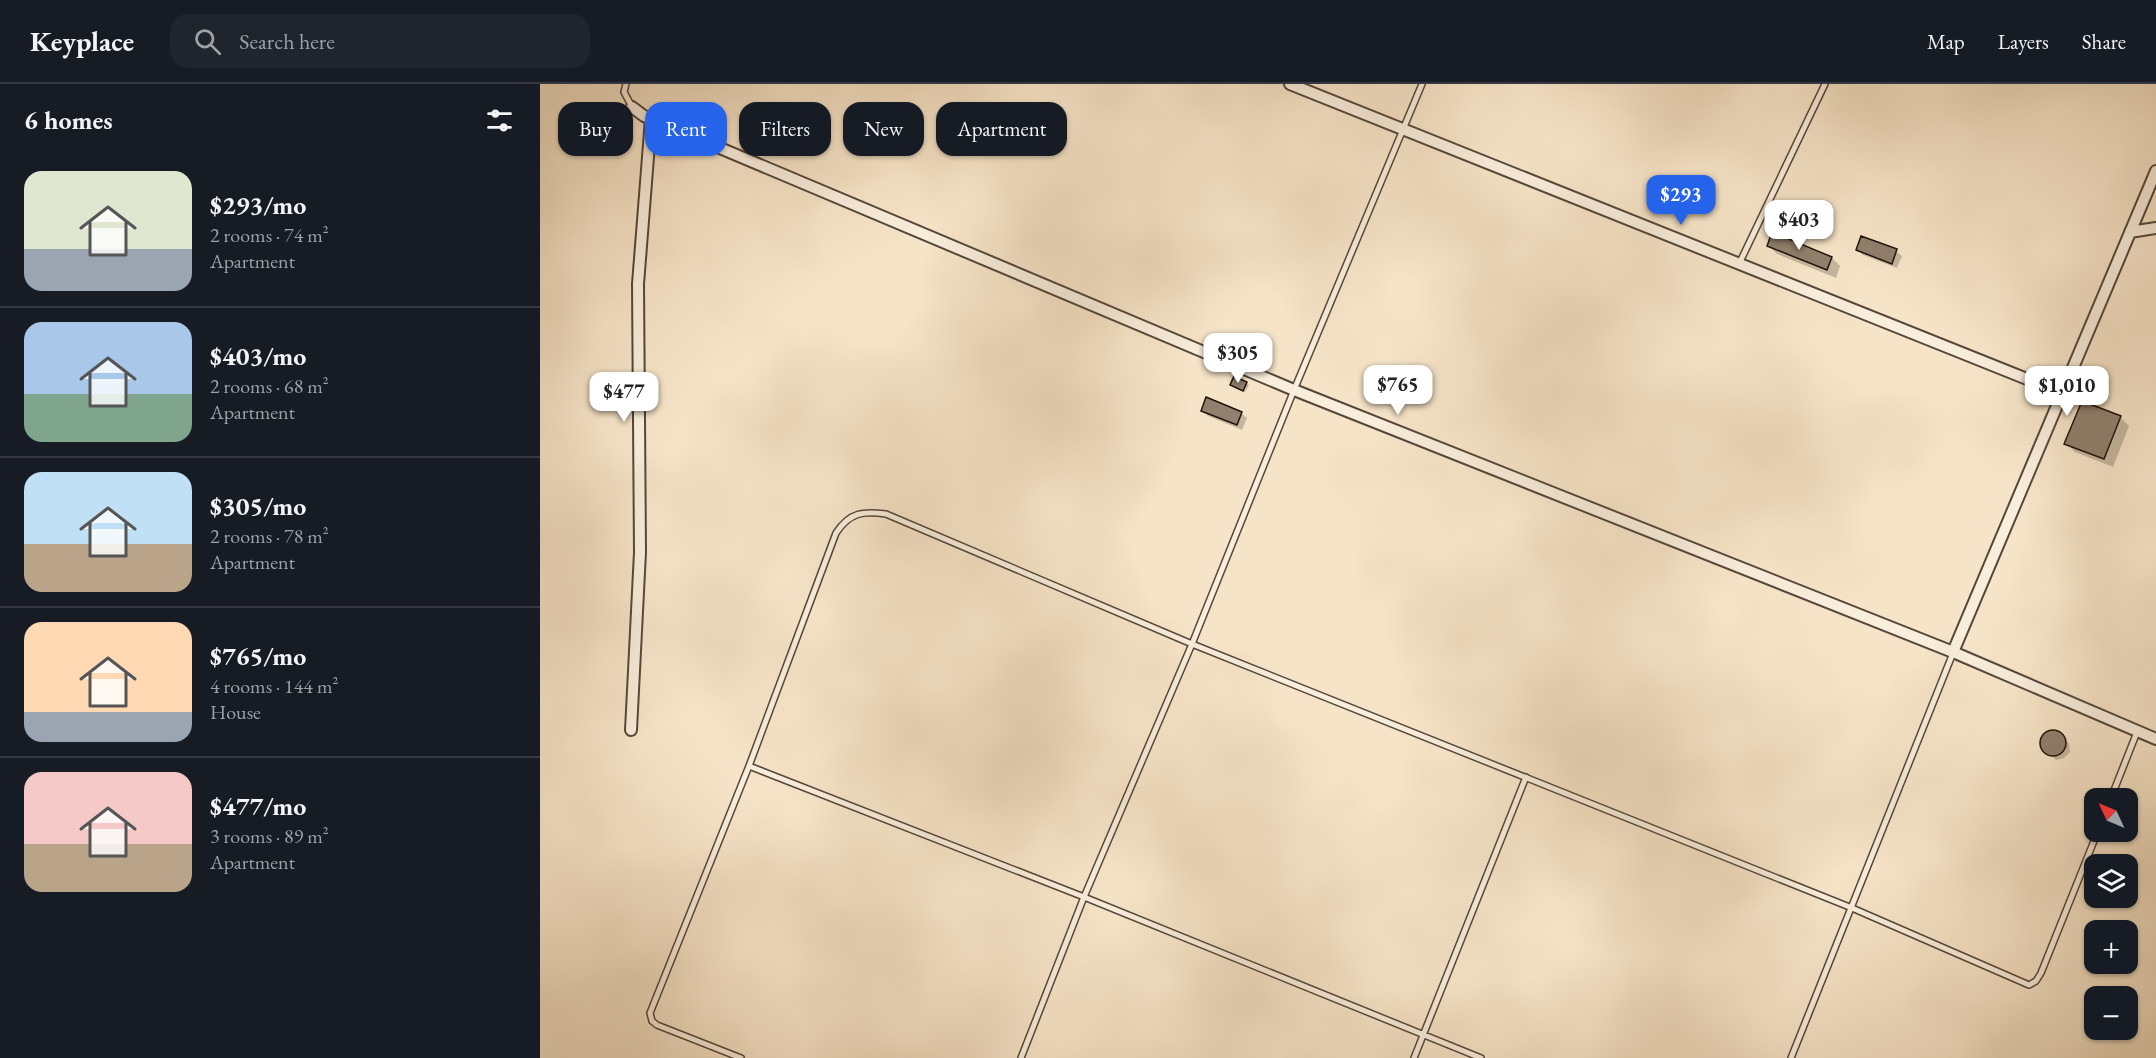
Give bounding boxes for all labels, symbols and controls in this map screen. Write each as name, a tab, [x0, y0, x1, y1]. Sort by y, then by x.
search box	[170, 14, 590, 68]
text: Keyplace	[30, 23, 134, 59]
icon: search	[191, 25, 224, 58]
text: Search here	[239, 27, 335, 56]
text: Map	[1927, 28, 1965, 55]
text: Layers	[1998, 28, 2049, 55]
text: Share	[2082, 28, 2126, 55]
chip: Buy	[558, 102, 633, 156]
chip: Rent	[645, 102, 727, 156]
chip: Filters	[739, 102, 831, 156]
chip: New	[843, 102, 924, 156]
chip: Apartment	[936, 102, 1067, 156]
text: 6 homes	[24, 103, 113, 137]
icon: filters	[483, 104, 516, 137]
pin: $293	[1645, 175, 1717, 226]
text: $293	[1661, 181, 1701, 207]
text: $293/mo	[210, 188, 306, 222]
icon: home	[72, 195, 144, 267]
pin: $403	[1763, 200, 1835, 251]
text: $403	[1779, 206, 1819, 232]
text: 2 rooms · 74 m²	[210, 222, 329, 248]
text: Apartment	[210, 248, 295, 274]
pin: $305	[1202, 333, 1274, 384]
text: $403/mo	[210, 339, 306, 373]
text: $305	[1218, 339, 1258, 365]
icon: home	[72, 346, 144, 418]
pin: $765	[1362, 365, 1434, 416]
pin: $1,010	[2018, 366, 2116, 417]
text: $765	[1378, 371, 1418, 397]
pin: $477	[588, 372, 660, 423]
text: $1,010	[2039, 372, 2095, 398]
text: 2 rooms · 68 m²	[210, 373, 329, 399]
text: $477	[604, 378, 644, 404]
text: Apartment	[210, 399, 295, 425]
text: $305/mo	[210, 489, 306, 523]
icon: home	[72, 496, 144, 568]
text: 2 rooms · 78 m²	[210, 523, 329, 549]
text: Apartment	[210, 549, 295, 575]
text: $765/mo	[210, 639, 306, 673]
icon: home	[72, 646, 144, 718]
text: 4 rooms · 144 m²	[210, 673, 338, 699]
text: House	[210, 699, 261, 725]
north arrow	[2084, 788, 2138, 842]
map controls	[2084, 788, 2138, 1040]
text: $477/mo	[210, 789, 306, 823]
icon: home	[72, 796, 144, 868]
text: 3 rooms · 89 m²	[210, 823, 329, 849]
text: Apartment	[210, 849, 295, 875]
button: layers	[2084, 854, 2138, 908]
button: +	[2084, 920, 2138, 974]
button: −	[2084, 986, 2138, 1040]

